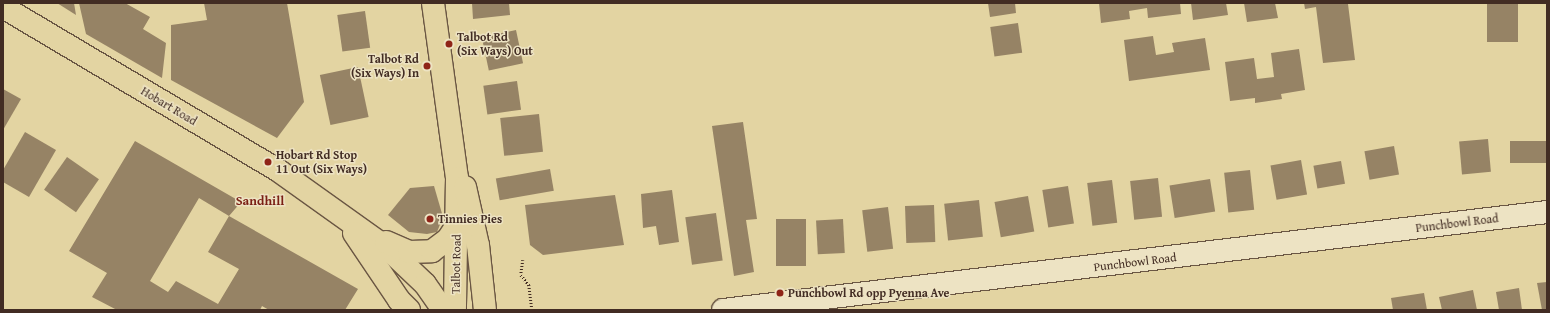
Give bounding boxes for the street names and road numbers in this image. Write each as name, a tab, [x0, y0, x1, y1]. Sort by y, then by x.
street label: Hobart Road	[138, 84, 200, 128]
street label: Punchbowl Road	[1415, 211, 1499, 235]
street label: Talbot Road	[448, 234, 464, 294]
street label: Punchbowl Road	[1093, 250, 1177, 274]

